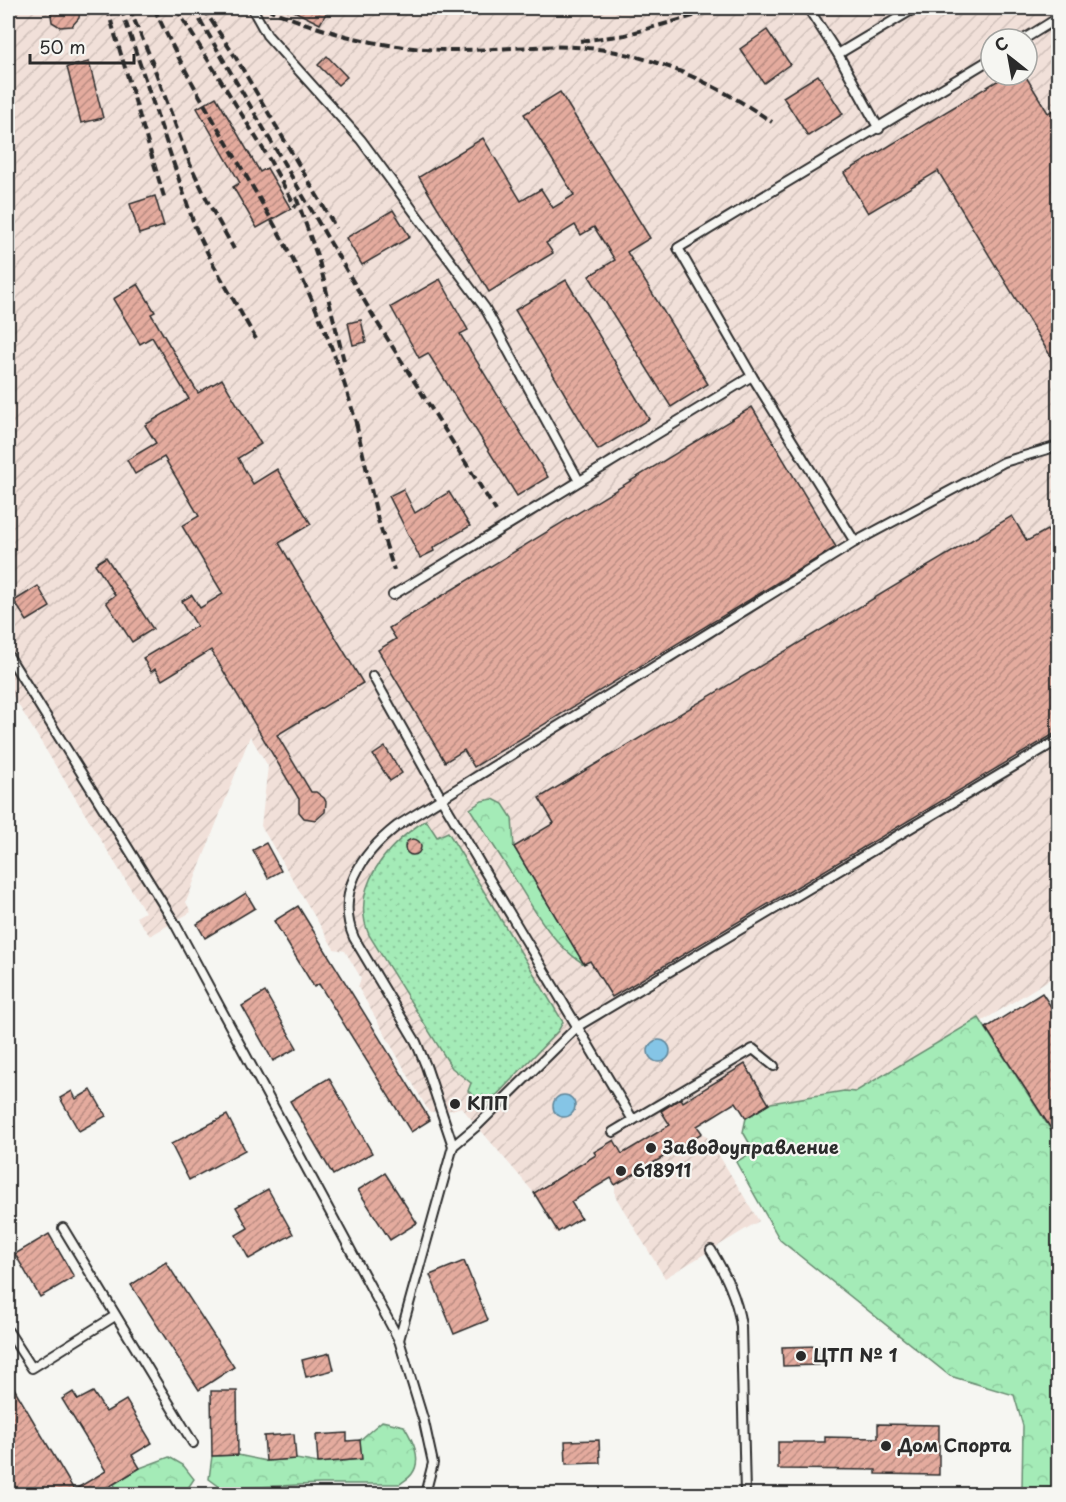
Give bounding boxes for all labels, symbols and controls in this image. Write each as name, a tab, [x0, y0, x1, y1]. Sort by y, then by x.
scale bar	[30, 27, 134, 65]
north arrow	[979, 27, 1039, 87]
text: С	[989, 30, 1012, 57]
text: 50 m	[39, 33, 86, 60]
place label: КПП	[467, 1089, 508, 1116]
marker: КПП	[448, 1097, 462, 1111]
place label: Заводоуправление	[662, 1133, 839, 1160]
marker: Заводоуправление	[644, 1141, 658, 1155]
place label: 618911	[633, 1156, 691, 1183]
marker: 618911	[614, 1164, 628, 1178]
place label: ЦТП № 1	[813, 1341, 898, 1368]
marker: ЦТП № 1	[794, 1349, 808, 1363]
place label: Дом Спорта	[897, 1431, 1012, 1458]
marker: Дом Спорта	[879, 1439, 893, 1453]

